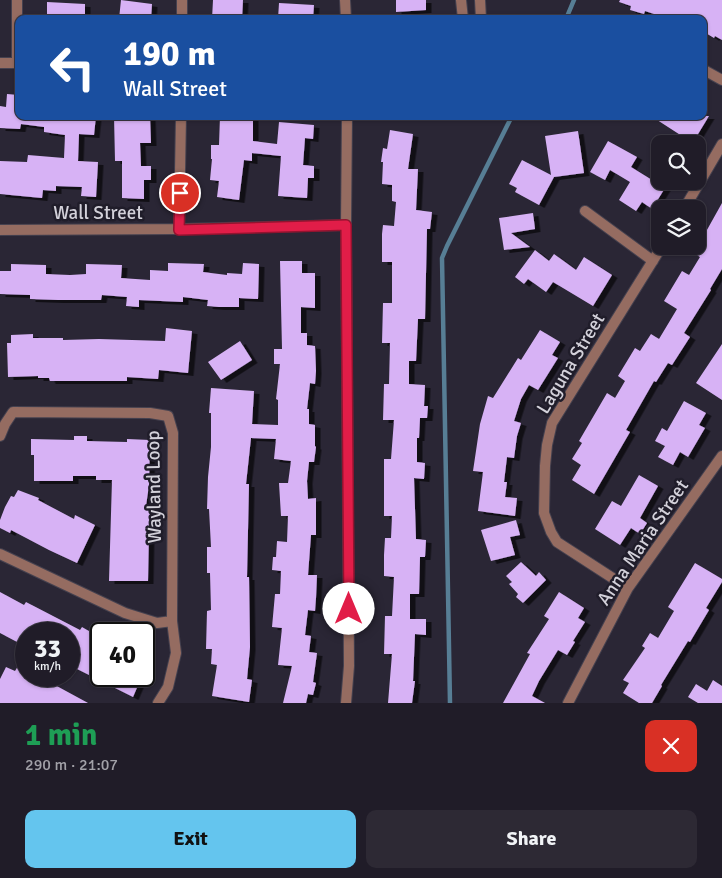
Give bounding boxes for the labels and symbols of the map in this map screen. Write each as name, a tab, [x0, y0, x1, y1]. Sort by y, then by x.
pin	[159, 172, 201, 214]
street label: Wall Street	[53, 201, 143, 225]
street label: Laguna Street	[531, 308, 611, 418]
street label: Wayland Loop	[141, 430, 167, 544]
street label: Anna Maria Street	[592, 475, 694, 610]
position arrow	[322, 582, 374, 634]
speed limit sign: 40	[90, 622, 155, 687]

